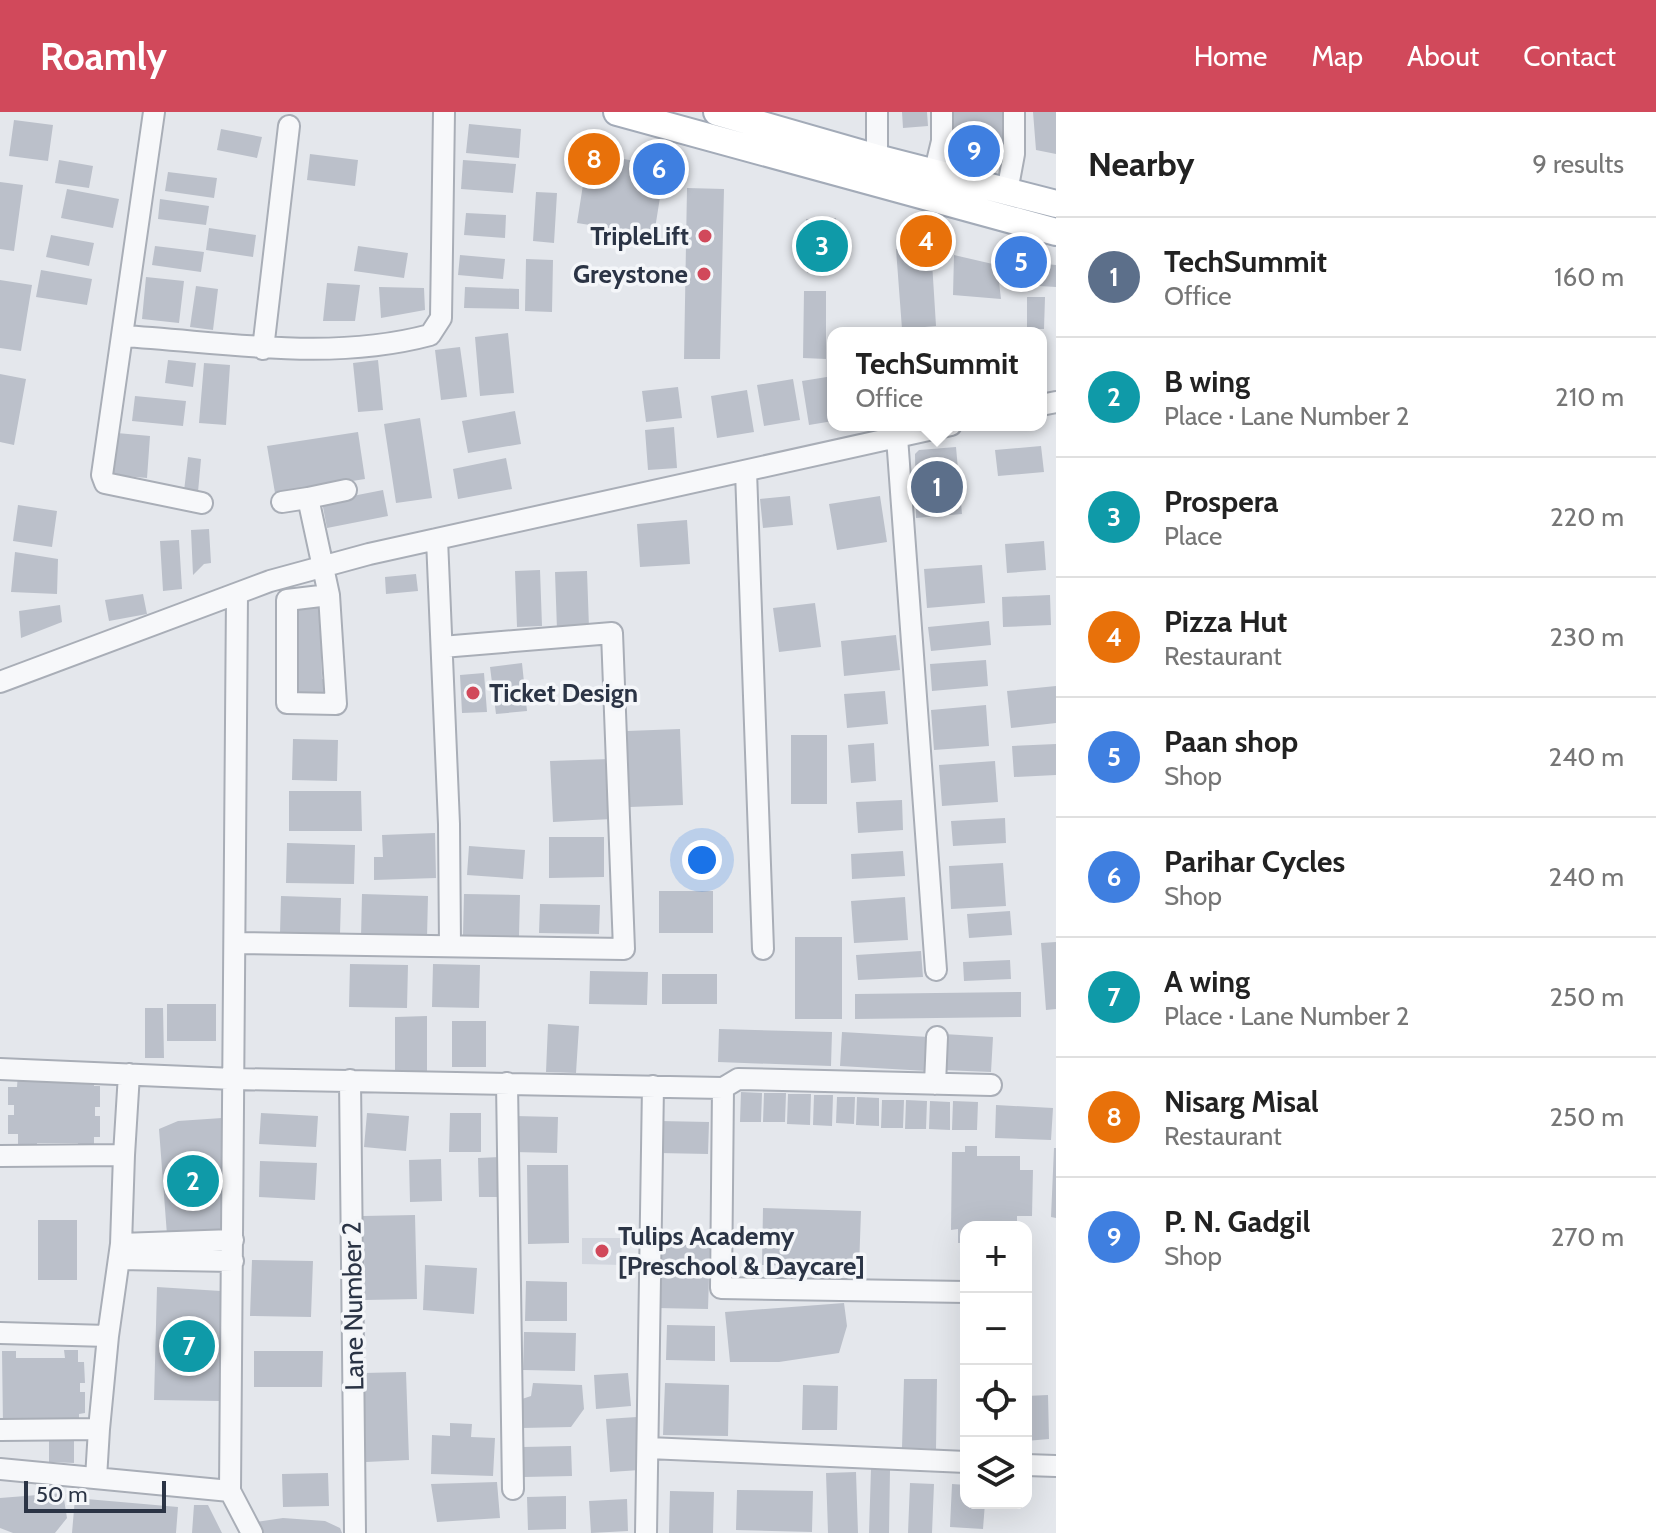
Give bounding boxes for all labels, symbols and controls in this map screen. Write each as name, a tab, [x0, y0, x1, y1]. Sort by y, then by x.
text: Roamly	[40, 33, 167, 80]
text: Home	[1194, 39, 1267, 73]
text: Map	[1311, 39, 1363, 73]
text: About	[1407, 39, 1479, 73]
text: Contact	[1523, 39, 1616, 73]
pin: 9	[948, 121, 1000, 181]
pin: 8	[568, 129, 620, 189]
pin: 6	[633, 139, 685, 199]
text: Nearby	[1088, 143, 1195, 185]
text: 9 results	[1532, 148, 1624, 180]
pin: 4	[900, 211, 952, 271]
pin: 3	[796, 216, 848, 276]
place label: TripleLift	[590, 220, 689, 252]
marker: TripleLift	[696, 227, 714, 245]
pin: 5	[995, 232, 1047, 292]
text: TechSummit	[1164, 243, 1327, 280]
place label: Greystone	[573, 258, 688, 290]
text: 1	[1109, 261, 1119, 293]
text: 160 m	[1554, 261, 1624, 293]
marker: Greystone	[695, 265, 713, 283]
text: Office	[1164, 280, 1232, 312]
popup	[827, 327, 1047, 431]
text: TechSummit	[855, 345, 1019, 382]
text: B wing	[1164, 363, 1250, 400]
text: 2	[1107, 381, 1121, 413]
text: 210 m	[1555, 381, 1624, 413]
text: Office	[855, 382, 923, 414]
text: Place · Lane Number 2	[1164, 400, 1409, 432]
pin: 1	[911, 457, 963, 517]
text: Prospera	[1164, 483, 1278, 520]
text: 3	[1107, 501, 1121, 533]
text: 220 m	[1550, 501, 1624, 533]
text: Place	[1164, 520, 1222, 552]
text: Pizza Hut	[1164, 603, 1287, 640]
text: 4	[1106, 621, 1122, 653]
text: 230 m	[1550, 621, 1624, 653]
text: Restaurant	[1164, 640, 1282, 672]
place label: Ticket Design	[489, 677, 638, 709]
marker: Ticket Design	[464, 684, 482, 702]
text: Paan shop	[1164, 723, 1298, 760]
text: 5	[1107, 741, 1121, 773]
text: 240 m	[1549, 741, 1624, 773]
text: Shop	[1164, 760, 1222, 792]
your location	[682, 840, 722, 880]
text: Parihar Cycles	[1164, 843, 1345, 880]
text: 6	[1107, 861, 1121, 893]
text: 240 m	[1549, 861, 1624, 893]
text: Shop	[1164, 880, 1222, 912]
text: A wing	[1164, 963, 1250, 1000]
text: 7	[1107, 981, 1121, 1013]
text: 250 m	[1550, 981, 1624, 1013]
text: Place · Lane Number 2	[1164, 1000, 1409, 1032]
text: Nisarg Misal	[1164, 1083, 1319, 1120]
text: 8	[1106, 1101, 1122, 1133]
text: 250 m	[1550, 1101, 1624, 1133]
text: Restaurant	[1164, 1120, 1282, 1152]
pin: 2	[167, 1151, 219, 1211]
text: P. N. Gadgil	[1164, 1203, 1310, 1240]
place label: Tulips Academy [Preschool & Daycare]	[618, 1220, 865, 1282]
street label: Lane Number 2	[336, 1221, 370, 1391]
map controls	[960, 1221, 1032, 1509]
button: +	[960, 1221, 1032, 1293]
text: 9	[1107, 1221, 1121, 1253]
text: 270 m	[1551, 1221, 1624, 1253]
text: Shop	[1164, 1240, 1222, 1272]
marker: Tulips Academy [Preschool & Daycare]	[593, 1242, 611, 1260]
button: −	[960, 1293, 1032, 1365]
pin: 7	[163, 1316, 215, 1376]
button: locate	[960, 1365, 1032, 1437]
button: layers	[960, 1437, 1032, 1509]
scale bar	[24, 1477, 166, 1513]
text: 50 m	[36, 1481, 88, 1508]

